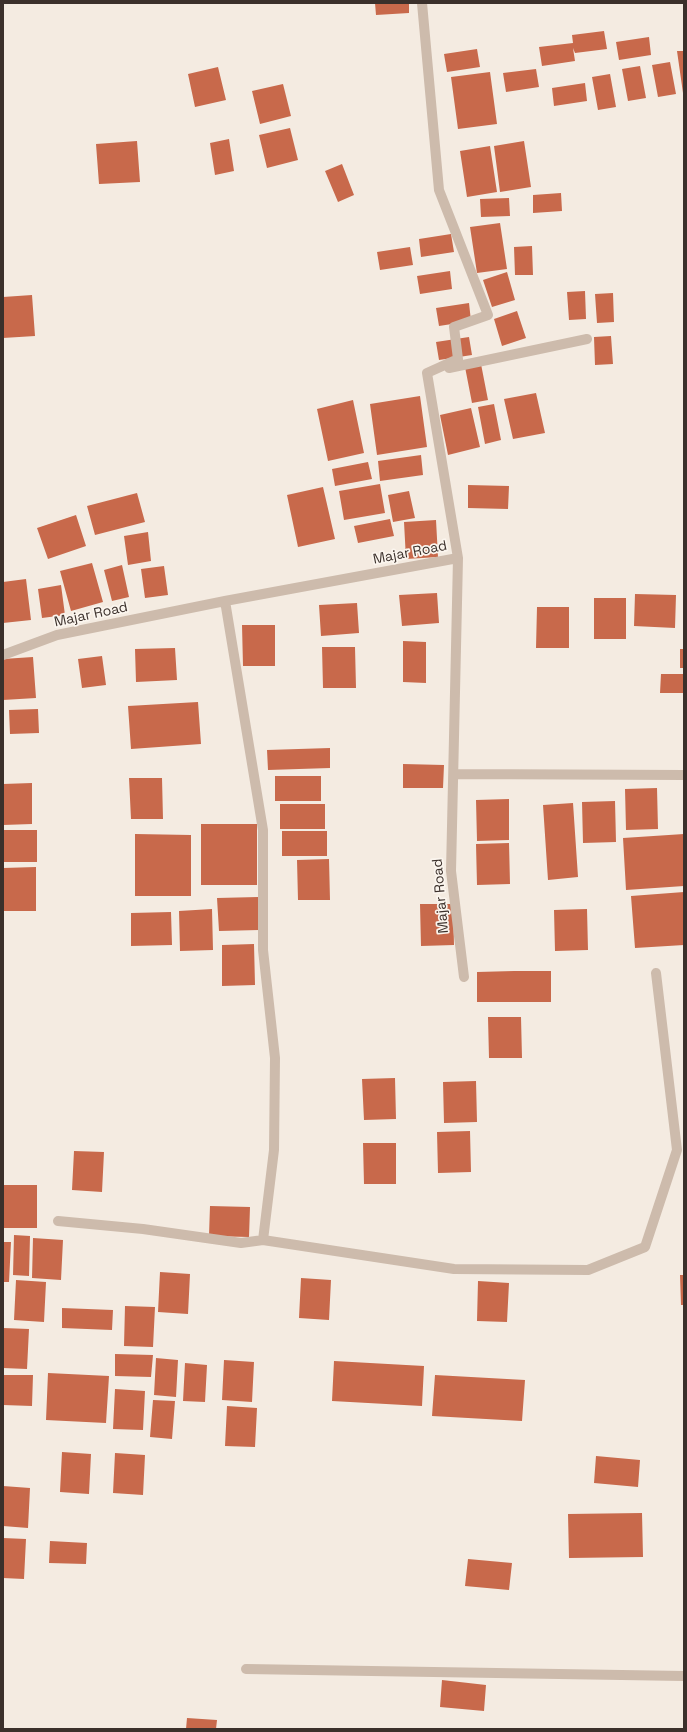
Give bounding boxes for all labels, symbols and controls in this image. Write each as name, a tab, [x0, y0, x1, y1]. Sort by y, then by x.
street label: Majar Road	[372, 538, 448, 568]
street label: Majar Road	[53, 599, 129, 631]
street label: Majar Road	[429, 858, 453, 934]

